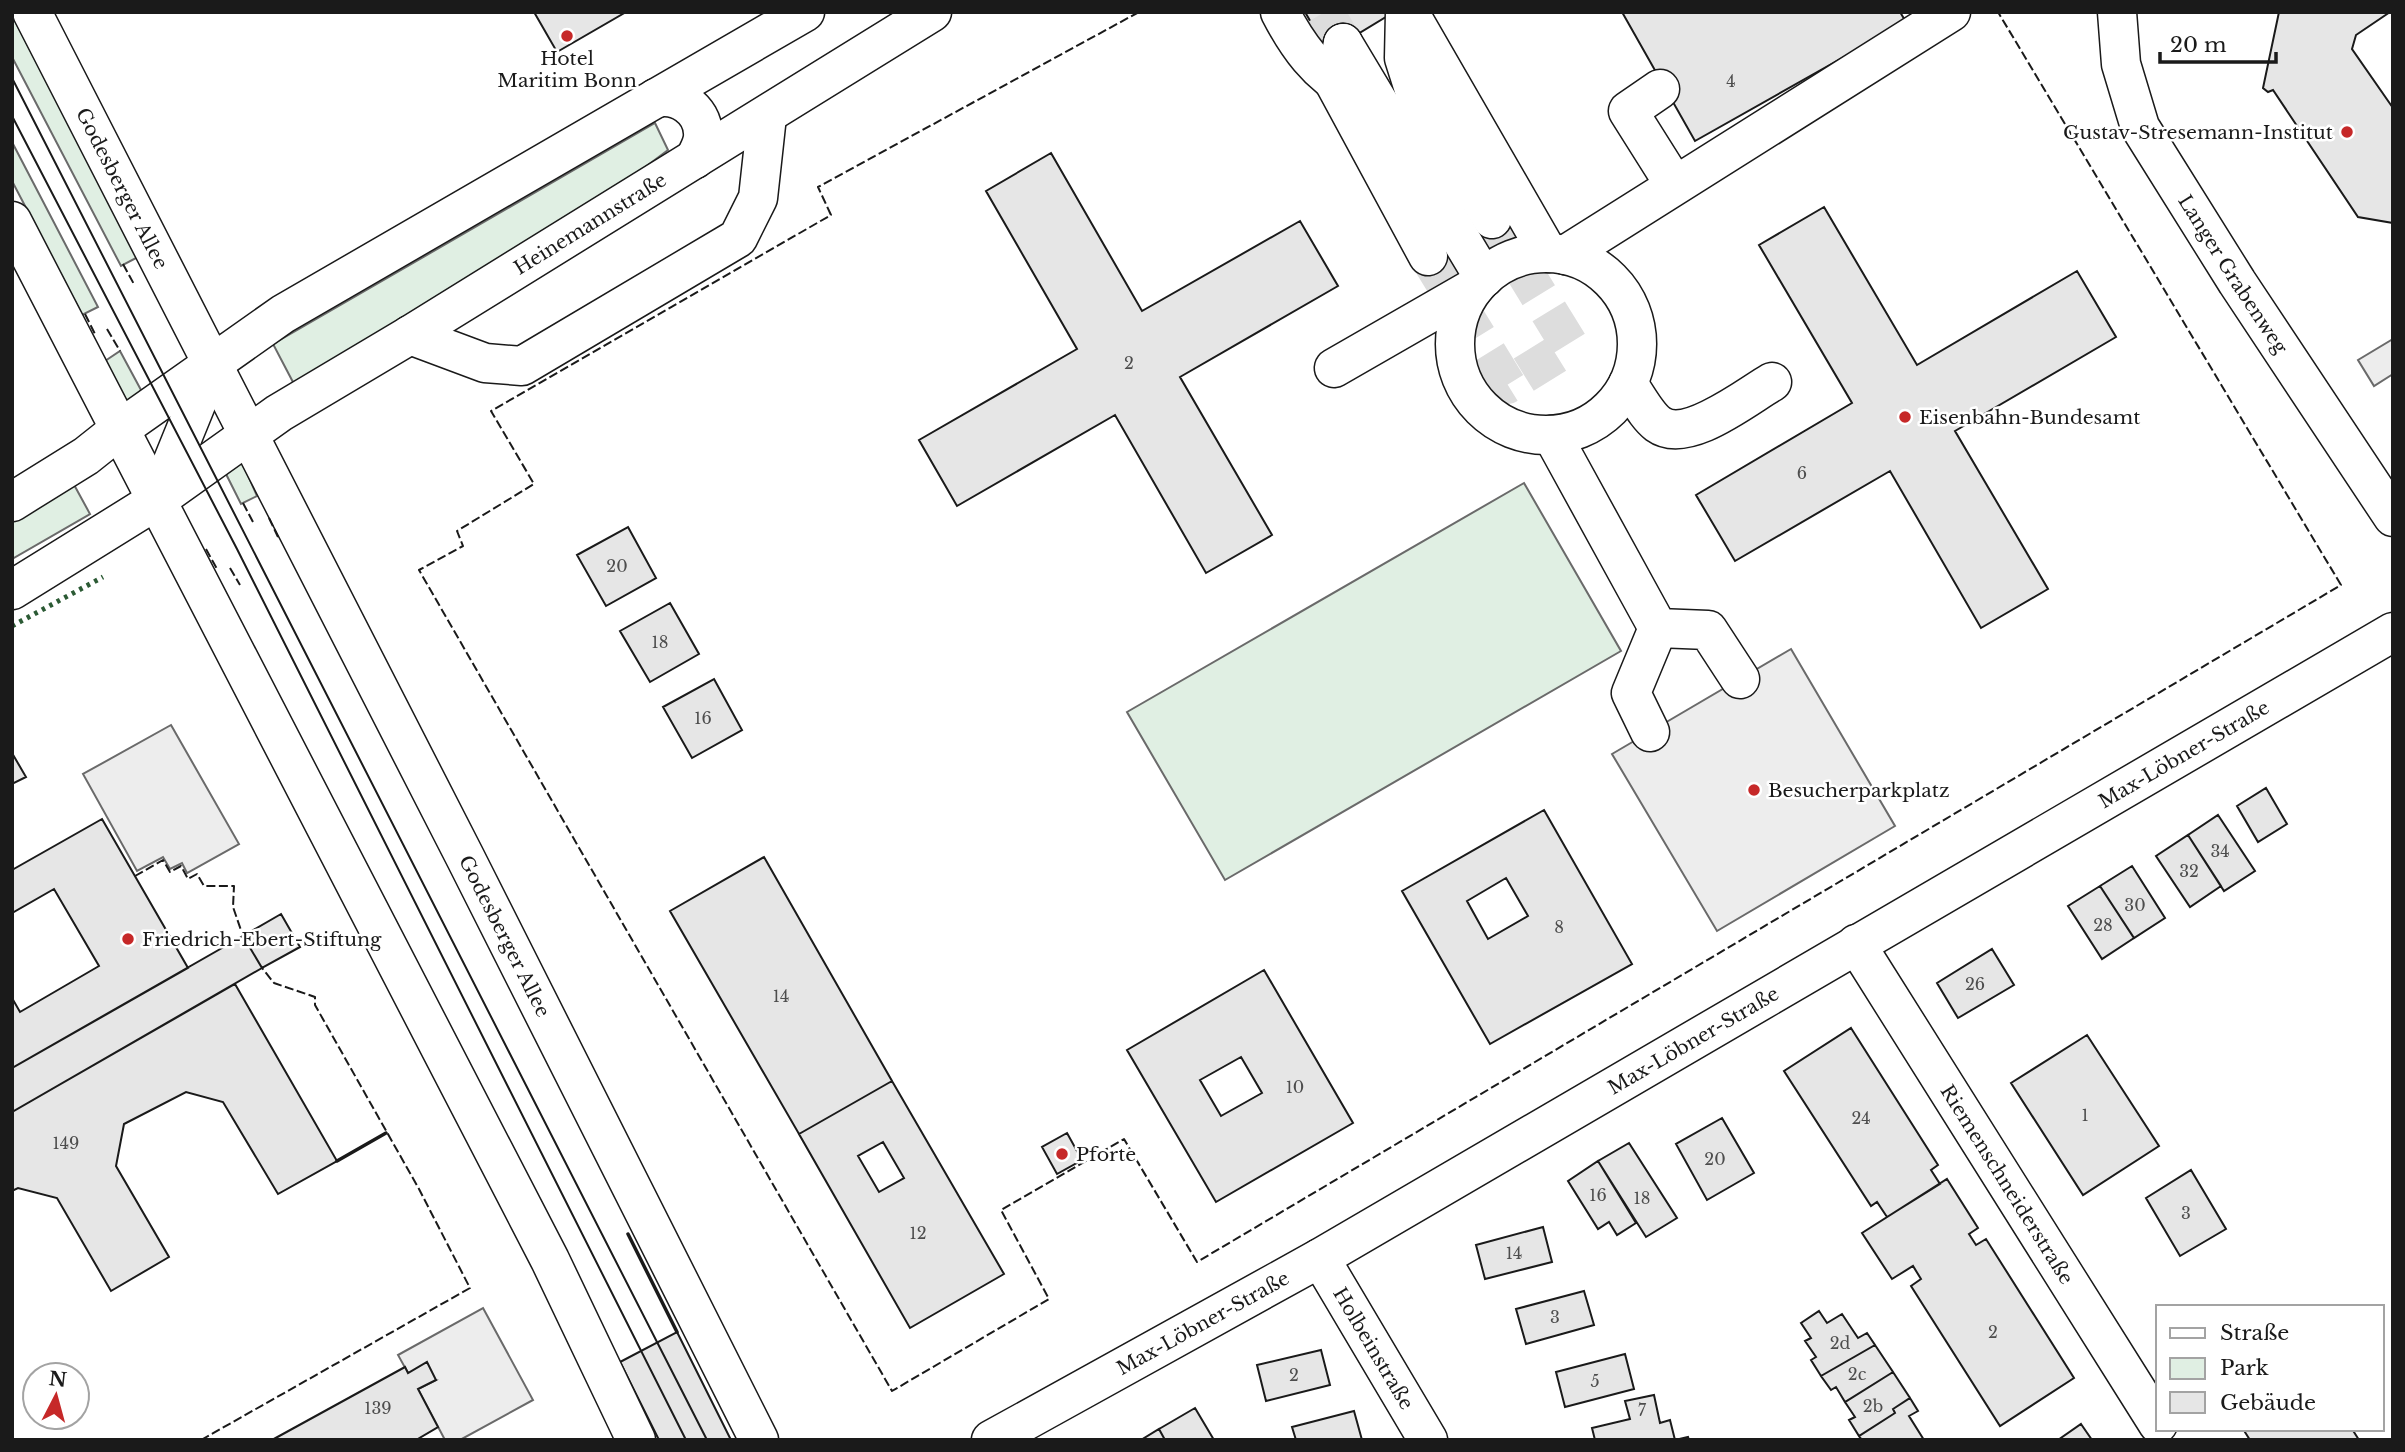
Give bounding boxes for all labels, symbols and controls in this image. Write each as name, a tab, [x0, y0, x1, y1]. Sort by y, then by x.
scale bar	[2160, 21, 2276, 65]
marker: Hotel Maritim Bonn	[559, 28, 575, 44]
text: 20 m	[2170, 32, 2227, 58]
place label: Hotel Maritim Bonn	[497, 47, 637, 92]
house number: 4	[1726, 71, 1736, 91]
street label: Godesberger Allee	[71, 104, 173, 273]
place label: Gustav-Stresemann-Institut	[2063, 121, 2334, 144]
marker: Gustav-Stresemann-Institut	[2339, 124, 2355, 140]
street label: Heinemannstraße	[510, 168, 671, 280]
street label: Langer Grabenweg	[2173, 191, 2293, 358]
house number: 2	[1124, 353, 1134, 373]
place label: Eisenbahn-Bundesamt	[1919, 406, 2141, 429]
marker: Eisenbahn-Bundesamt	[1897, 409, 1913, 425]
house number: 6	[1797, 463, 1807, 483]
house number: 20	[606, 556, 628, 576]
house number: 18	[652, 632, 668, 652]
street label: Max-Löbner-Straße	[2095, 696, 2273, 813]
house number: 16	[694, 708, 712, 728]
place label: Besucherparkplatz	[1768, 779, 1950, 802]
marker: Besucherparkplatz	[1746, 782, 1762, 798]
house number: 34	[2210, 841, 2230, 861]
street label: Godesberger Allee	[454, 852, 555, 1021]
house number: 32	[2179, 861, 2199, 881]
house number: 30	[2124, 895, 2146, 915]
house number: 28	[2093, 915, 2113, 935]
house number: 8	[1554, 917, 1564, 937]
place label: Friedrich-Ebert-Stiftung	[142, 928, 382, 951]
marker: Friedrich-Ebert-Stiftung	[120, 931, 136, 947]
house number: 26	[1965, 974, 1985, 994]
street label: Max-Löbner-Straße	[1604, 982, 1783, 1099]
house number: 14	[773, 986, 789, 1006]
house number: 10	[1286, 1077, 1304, 1097]
street label: Riemenschneiderstraße	[1936, 1081, 2078, 1289]
house number: 1	[2081, 1105, 2089, 1125]
house number: 24	[1851, 1108, 1871, 1128]
house number: 149	[53, 1133, 79, 1153]
place label: Pforte	[1076, 1143, 1136, 1166]
marker: Pforte	[1054, 1146, 1070, 1162]
house number: 20	[1704, 1149, 1726, 1169]
house number: 16	[1589, 1185, 1607, 1205]
house number: 18	[1634, 1188, 1650, 1208]
house number: 3	[2181, 1203, 2191, 1223]
house number: 12	[910, 1223, 927, 1243]
house number: 14	[1506, 1243, 1522, 1263]
street label: Max-Löbner-Straße	[1113, 1266, 1293, 1380]
street label: Holbeinstraße	[1328, 1283, 1418, 1414]
legend	[2156, 1305, 2384, 1431]
house number: 3	[1550, 1307, 1560, 1327]
text: Straße	[2220, 1320, 2289, 1346]
house number: 2	[1988, 1322, 1998, 1342]
house number: 2d	[1830, 1333, 1851, 1353]
text: Park	[2220, 1355, 2269, 1381]
north arrow	[21, 1361, 91, 1431]
house number: 2c	[1848, 1364, 1867, 1384]
house number: 2	[1289, 1365, 1299, 1385]
text: N	[48, 1367, 68, 1392]
house number: 5	[1590, 1371, 1600, 1391]
text: Gebäude	[2220, 1390, 2316, 1416]
house number: 2b	[1863, 1396, 1883, 1416]
house number: 139	[364, 1398, 392, 1418]
house number: 7	[1638, 1400, 1647, 1420]

